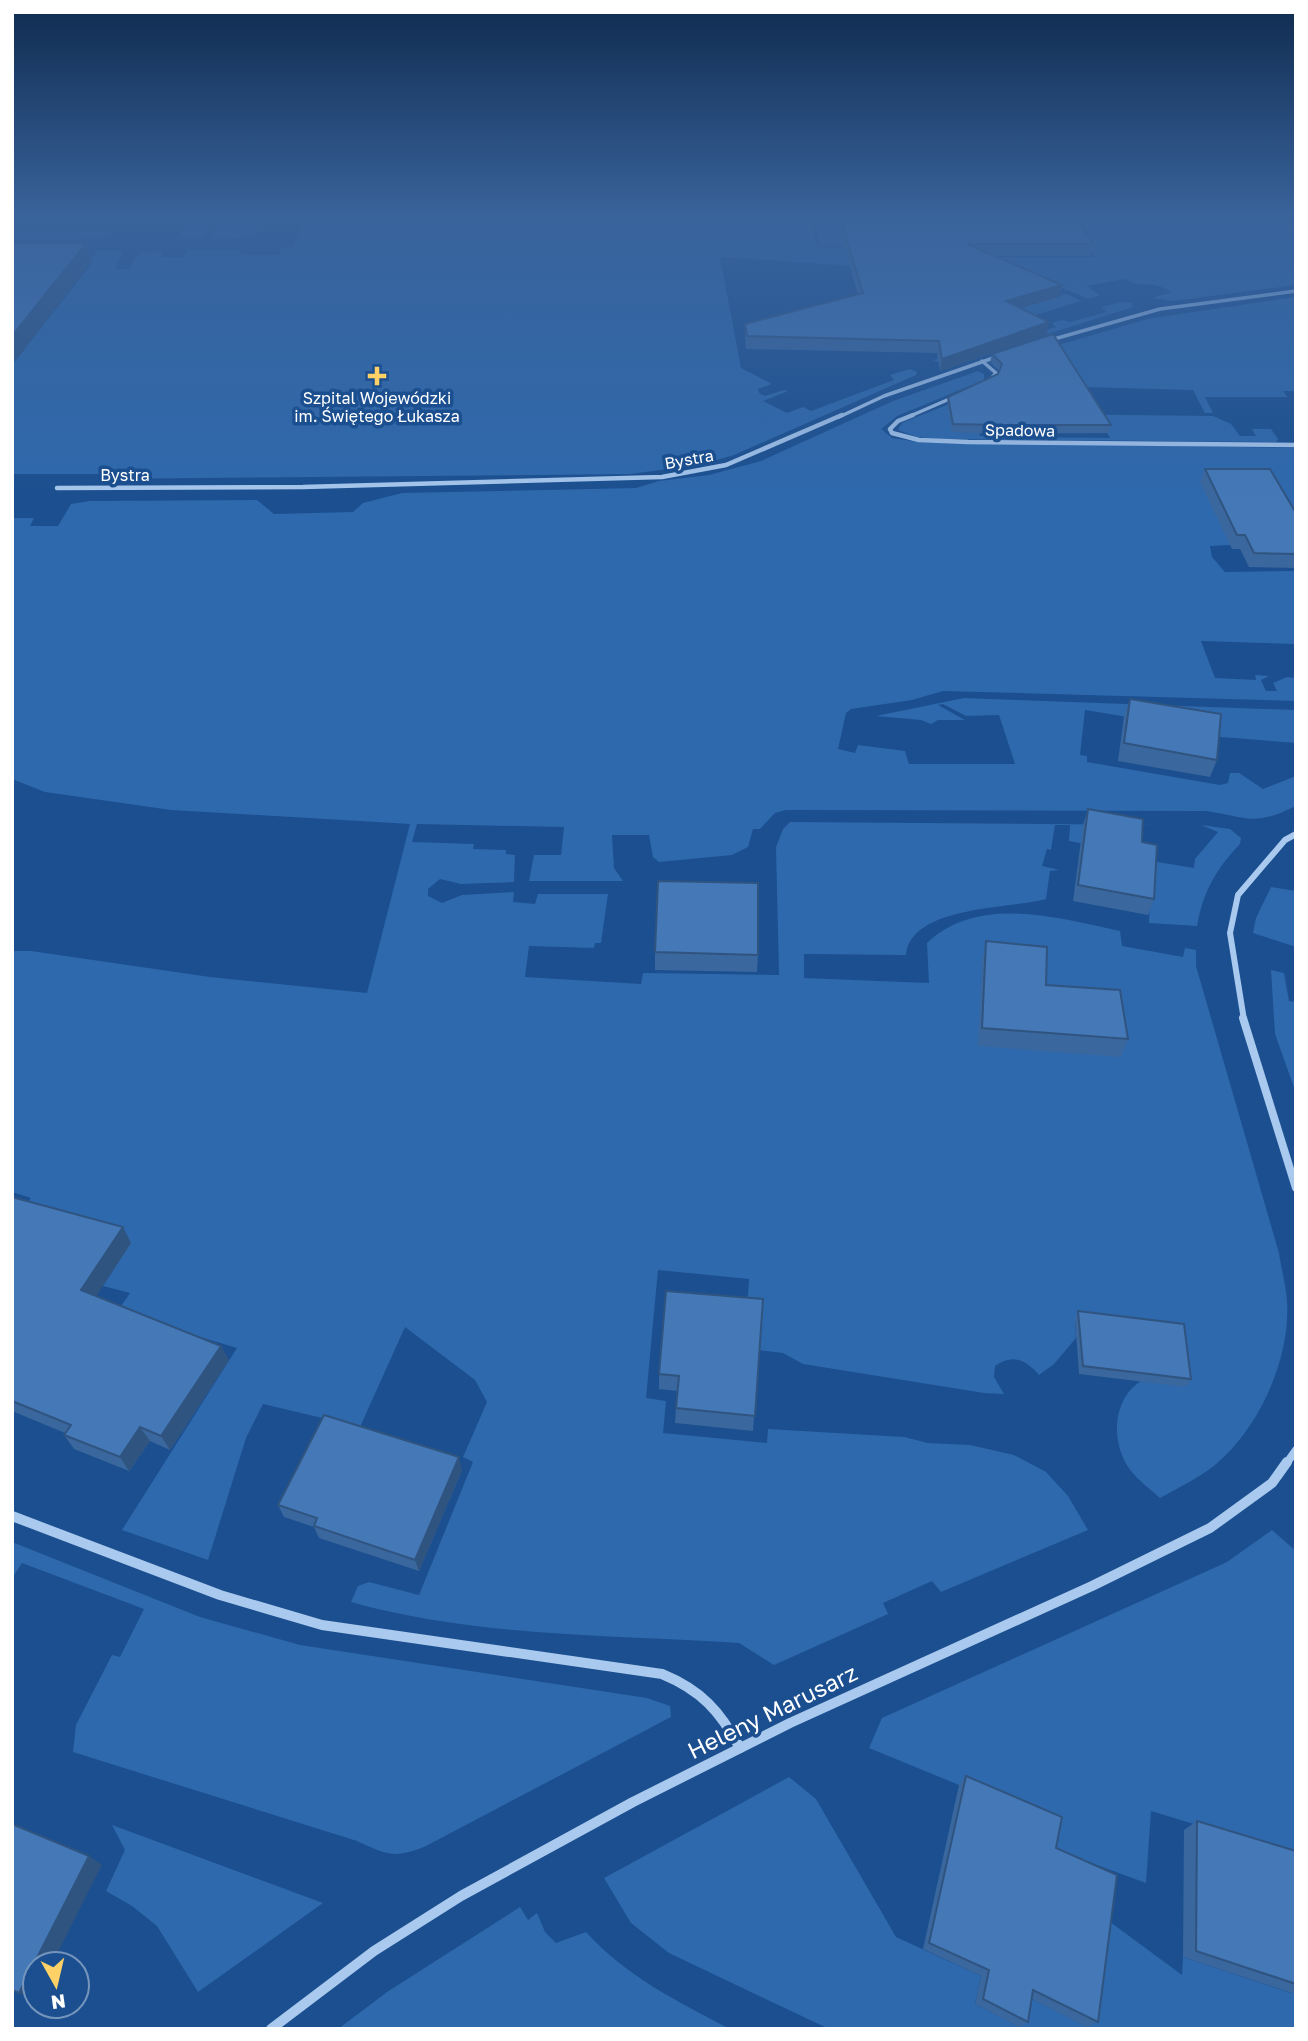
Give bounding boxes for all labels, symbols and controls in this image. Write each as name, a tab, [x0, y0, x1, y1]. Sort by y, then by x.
marker: Szpital Wojewódzki im. Świętego Łukasza	[367, 366, 387, 386]
place label: Szpital Wojewódzki im. Świętego Łukasza	[294, 388, 460, 426]
street label: Spadowa	[985, 419, 1055, 441]
street label: Bystra	[663, 445, 715, 473]
street label: Bystra	[100, 465, 150, 485]
street label: Heleny Marusarz	[683, 1658, 861, 1764]
north arrow	[21, 1950, 91, 2020]
text: N	[50, 1990, 67, 2015]

